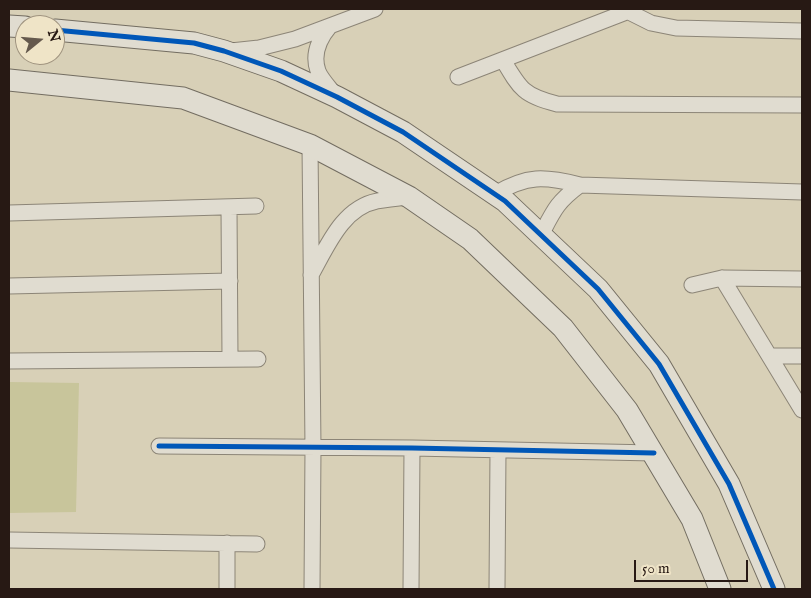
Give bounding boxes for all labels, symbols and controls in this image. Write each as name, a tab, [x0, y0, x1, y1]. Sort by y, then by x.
north arrow	[15, 15, 65, 65]
text: N	[43, 27, 64, 44]
scale bar	[636, 550, 750, 582]
text: 50 m	[642, 559, 670, 578]

